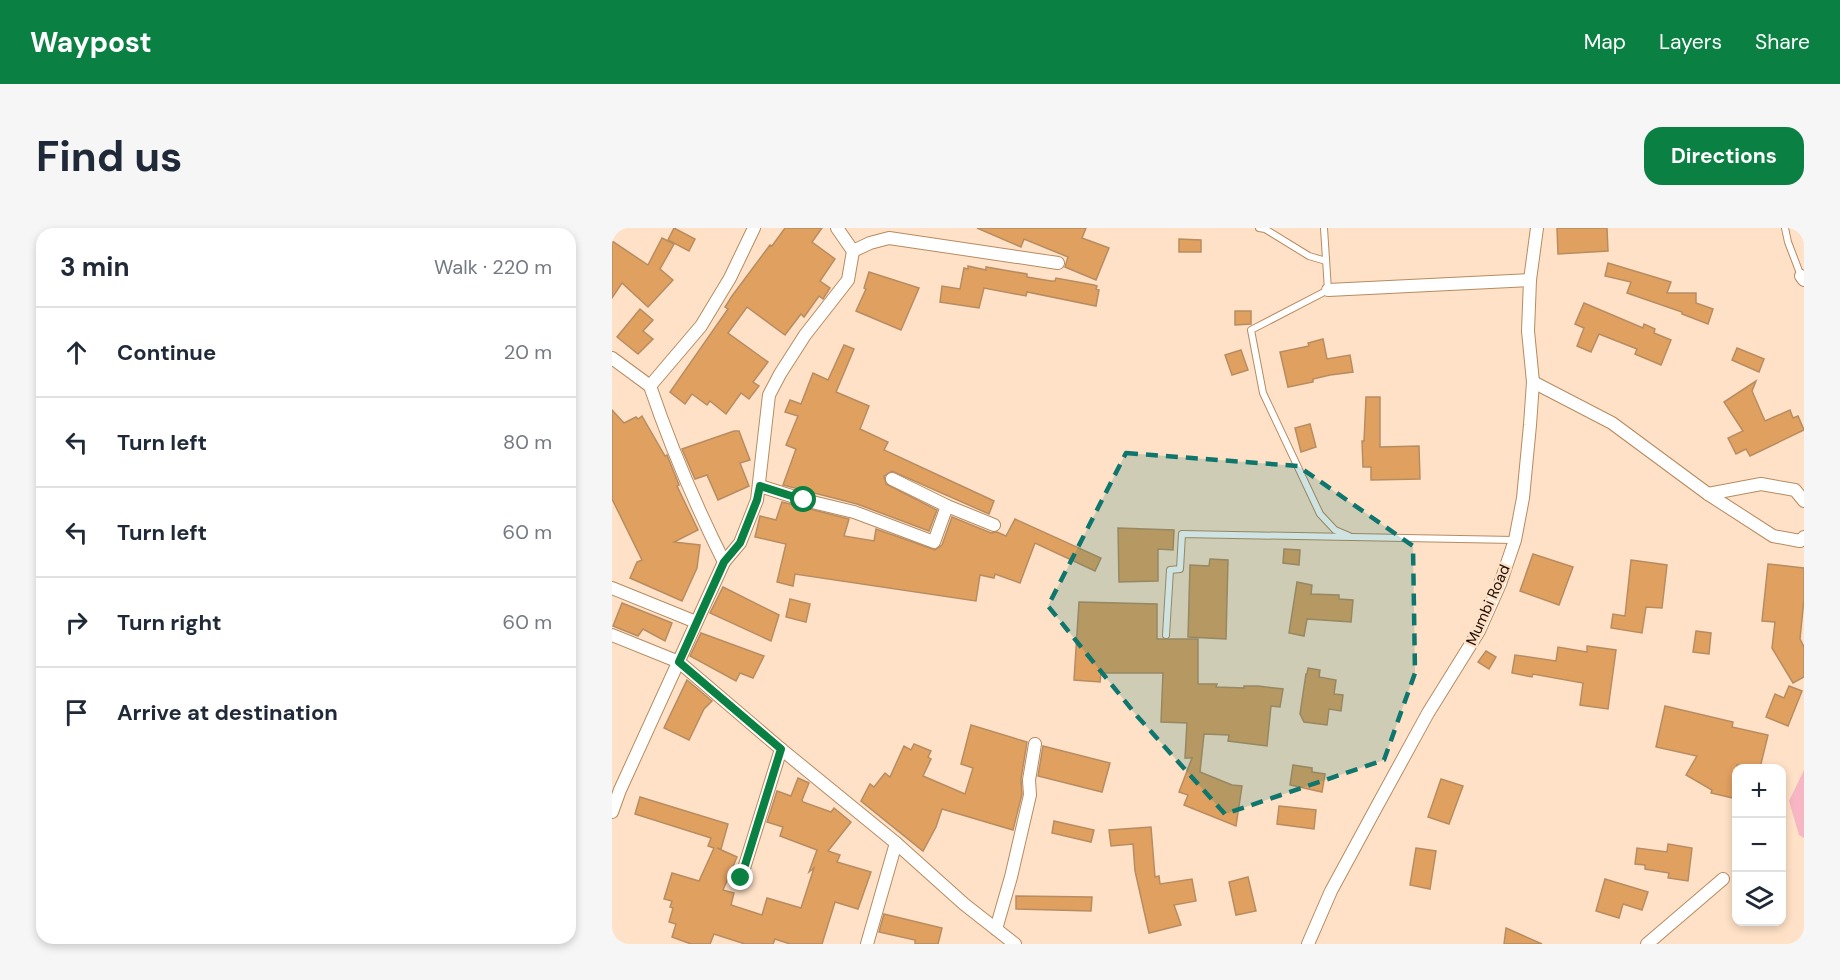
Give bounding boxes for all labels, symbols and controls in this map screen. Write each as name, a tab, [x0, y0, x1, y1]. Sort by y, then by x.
text: Waypost	[30, 24, 152, 61]
text: Map	[1584, 28, 1626, 56]
text: Layers	[1659, 28, 1722, 56]
text: Share	[1755, 28, 1810, 56]
button: Directions	[1644, 127, 1804, 185]
text: Find us	[36, 129, 182, 184]
text: 3 min	[60, 250, 129, 284]
text: Walk · 220 m	[434, 254, 552, 280]
icon: ahead	[60, 336, 93, 369]
text: Continue	[117, 338, 216, 367]
text: 20 m	[504, 339, 552, 365]
icon: left	[60, 426, 93, 459]
text: Turn left	[117, 428, 207, 457]
text: 80 m	[503, 429, 552, 455]
route start	[790, 486, 816, 512]
icon: left	[60, 516, 93, 549]
text: Turn left	[117, 518, 207, 547]
text: 60 m	[503, 519, 552, 545]
street label: Mumbi Road	[1461, 561, 1515, 649]
icon: right	[60, 606, 93, 639]
text: Turn right	[117, 608, 222, 637]
text: 60 m	[503, 609, 552, 635]
icon: arrive	[60, 696, 93, 729]
text: Arrive at destination	[117, 698, 338, 727]
map controls	[1732, 764, 1786, 926]
button: +	[1732, 764, 1786, 818]
button: −	[1732, 818, 1786, 872]
route end	[727, 864, 753, 890]
button: layers	[1732, 872, 1786, 926]

